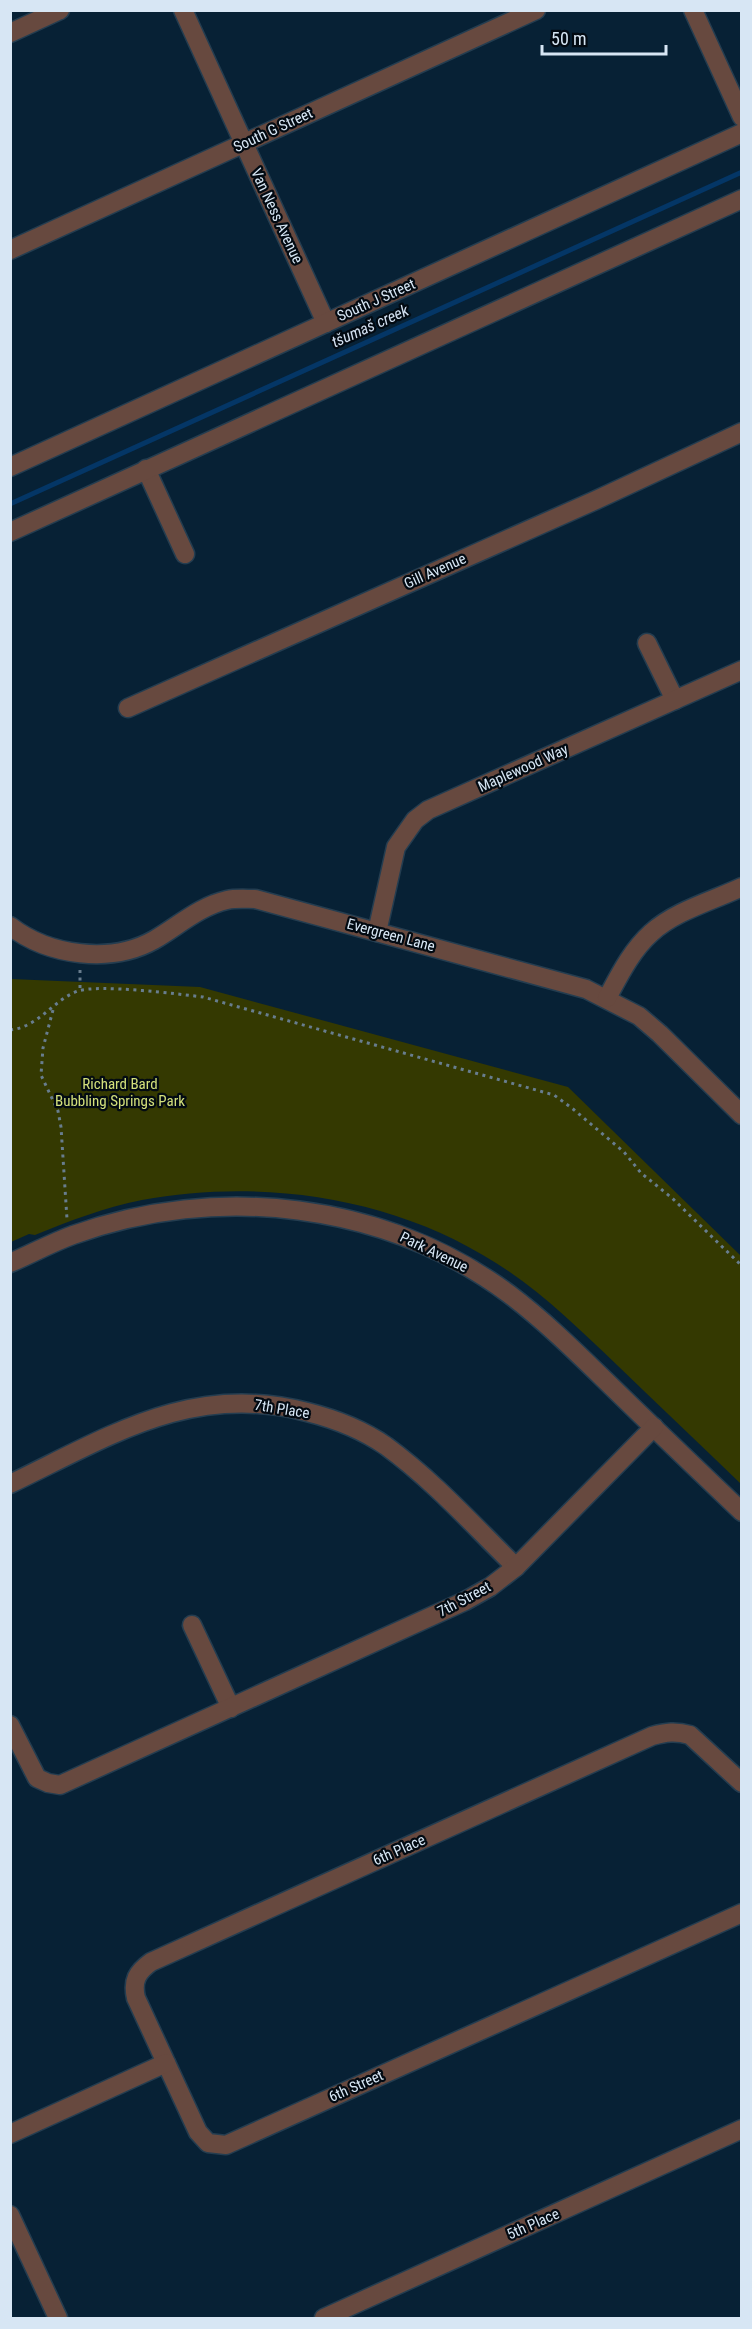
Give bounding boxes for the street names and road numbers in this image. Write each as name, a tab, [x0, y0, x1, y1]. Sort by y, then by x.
street label: South G Street	[231, 104, 315, 156]
street label: Van Ness Avenue	[247, 166, 307, 266]
street label: South J Street	[334, 275, 418, 325]
street label: Gill Avenue	[401, 549, 469, 593]
street label: Maplewood Way	[475, 740, 571, 796]
street label: Evergreen Lane	[345, 915, 437, 955]
street label: Park Avenue	[397, 1228, 471, 1276]
street label: 7th Place	[253, 1396, 311, 1422]
street label: 7th Street	[434, 1578, 494, 1620]
street label: 6th Place	[370, 1831, 428, 1869]
street label: 6th Street	[326, 2066, 386, 2106]
street label: 5th Place	[504, 2205, 562, 2243]

